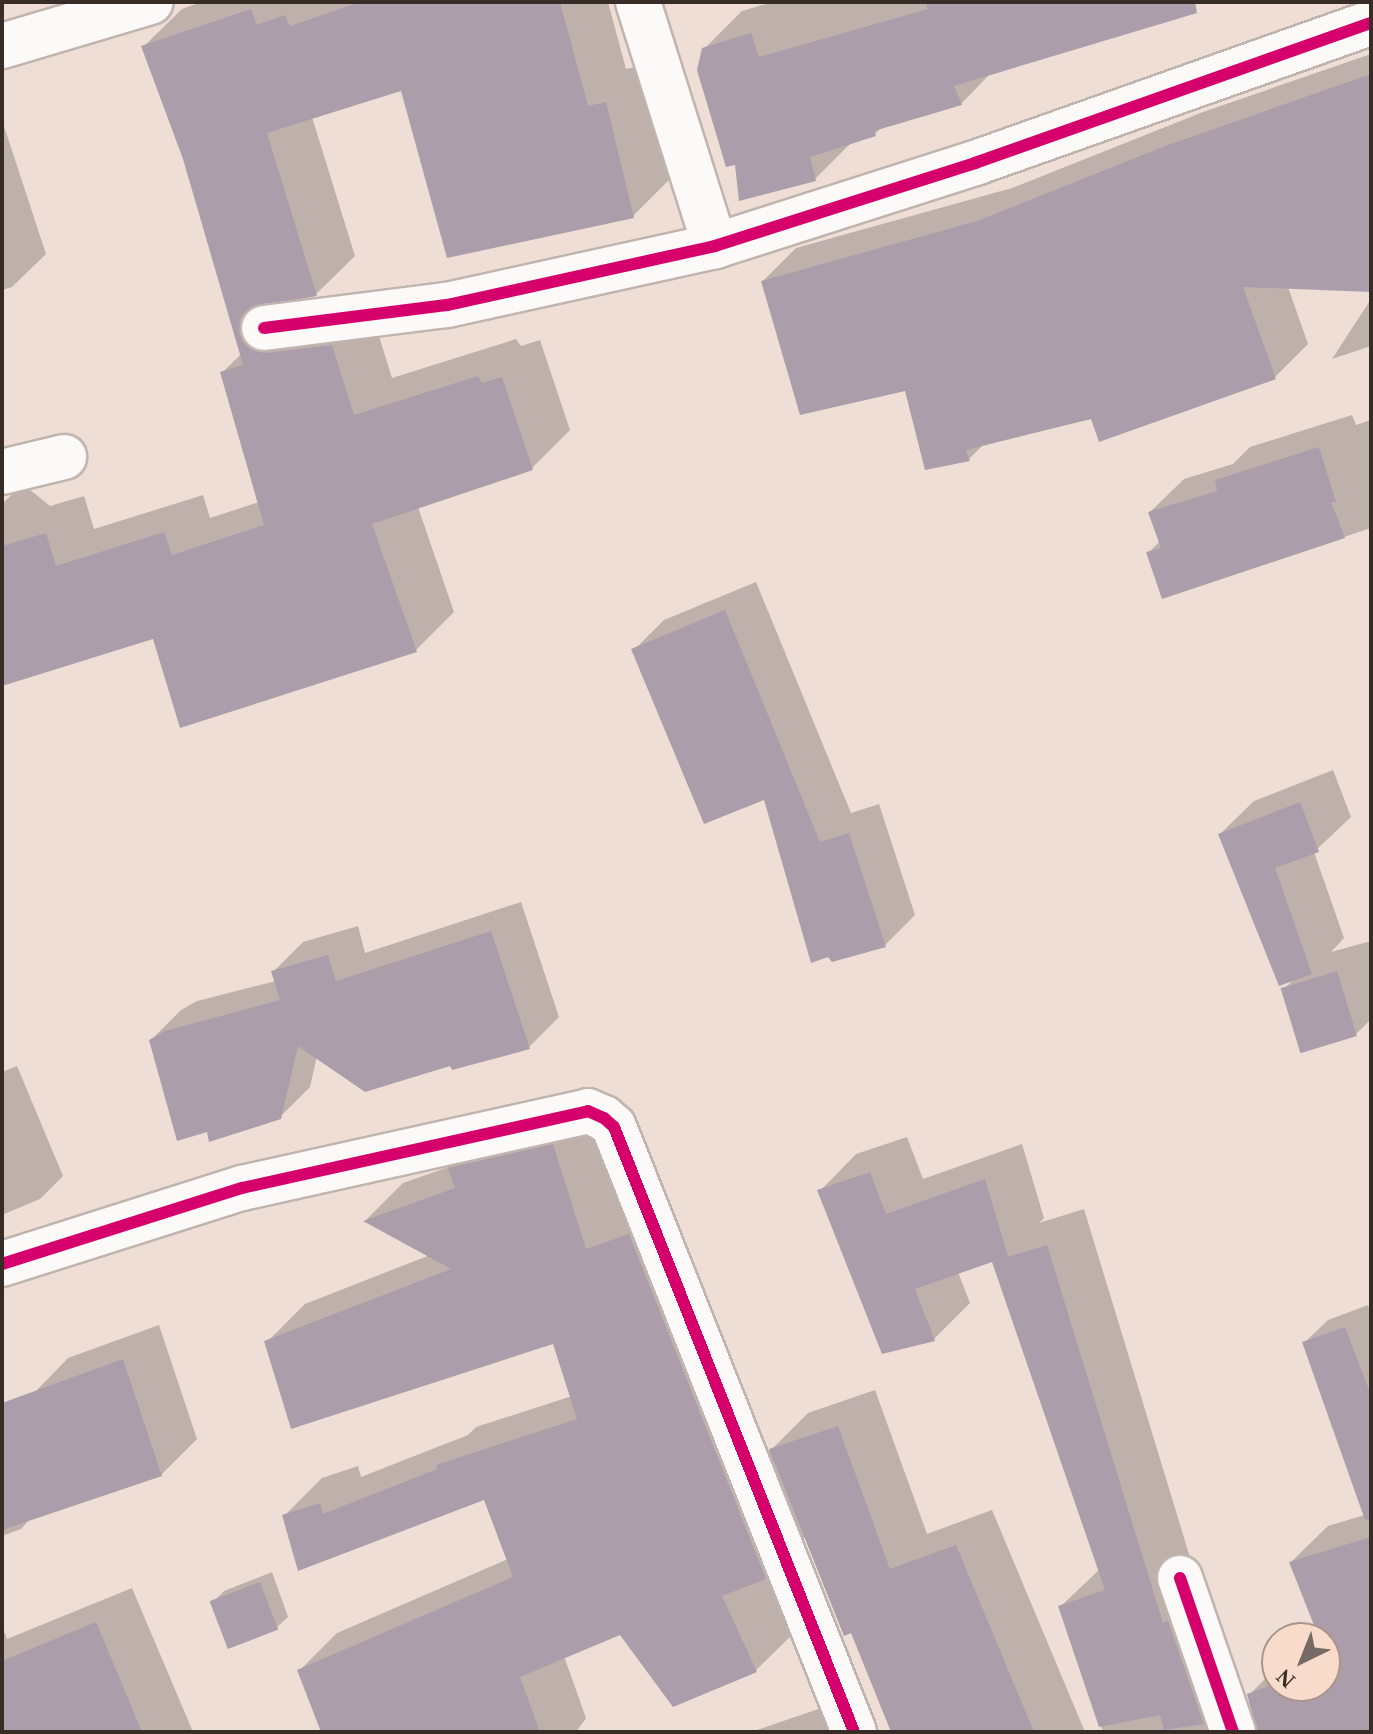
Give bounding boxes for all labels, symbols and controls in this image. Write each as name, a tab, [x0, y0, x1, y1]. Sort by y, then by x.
north arrow	[1261, 1622, 1341, 1702]
text: N	[1271, 1664, 1300, 1693]

